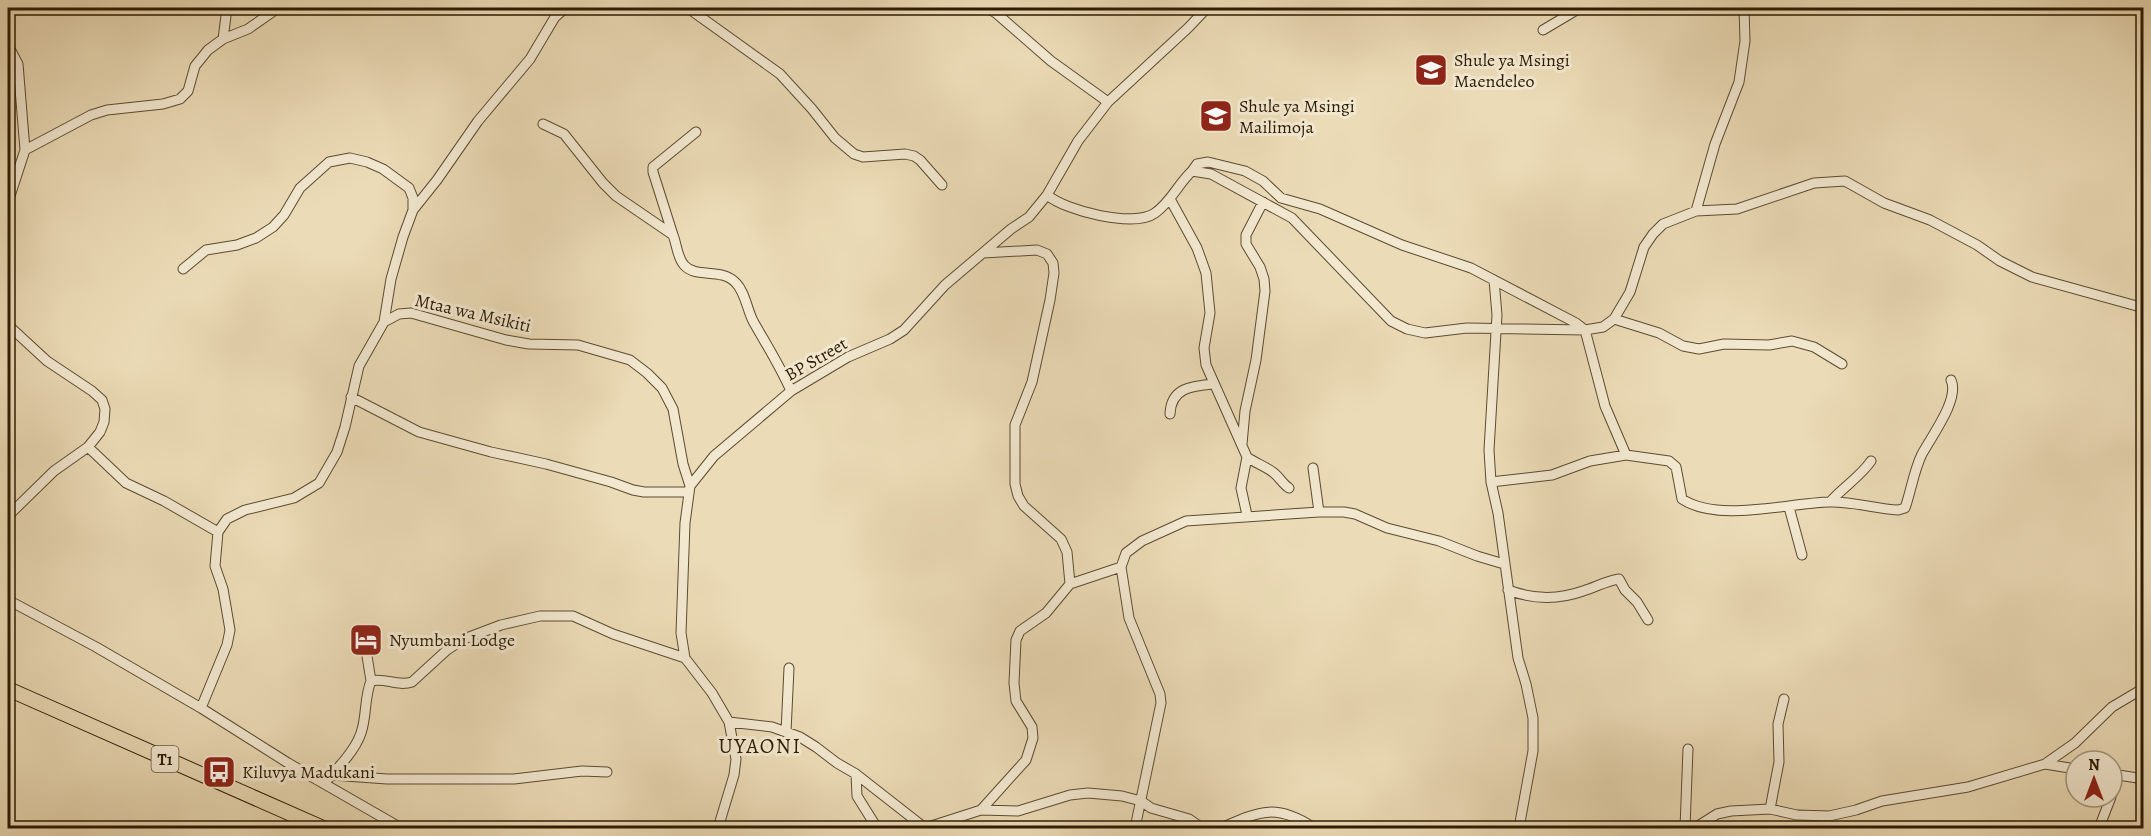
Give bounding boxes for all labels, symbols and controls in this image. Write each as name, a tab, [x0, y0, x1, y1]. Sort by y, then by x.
place label: Shule ya Msingi Maendeleo	[1454, 48, 1570, 93]
school or university icon: Shule ya Msingi Maendeleo	[1413, 52, 1449, 88]
place label: Shule ya Msingi Mailimoja	[1239, 94, 1355, 139]
school or university icon: Shule ya Msingi Mailimoja	[1198, 98, 1234, 134]
street label: Mtaa wa Msikiti	[413, 288, 533, 338]
street label: BP Street	[780, 331, 852, 387]
hotel icon: Nyumbani Lodge	[348, 622, 384, 658]
place label: Nyumbani Lodge	[389, 628, 515, 652]
district label: UYAONI	[718, 732, 802, 760]
road number: T1	[152, 746, 178, 772]
north arrow	[2064, 749, 2124, 809]
bus stop icon: Kiluvya Madukani	[201, 754, 237, 790]
text: N	[2088, 754, 2100, 776]
place label: Kiluvya Madukani	[242, 760, 375, 784]

